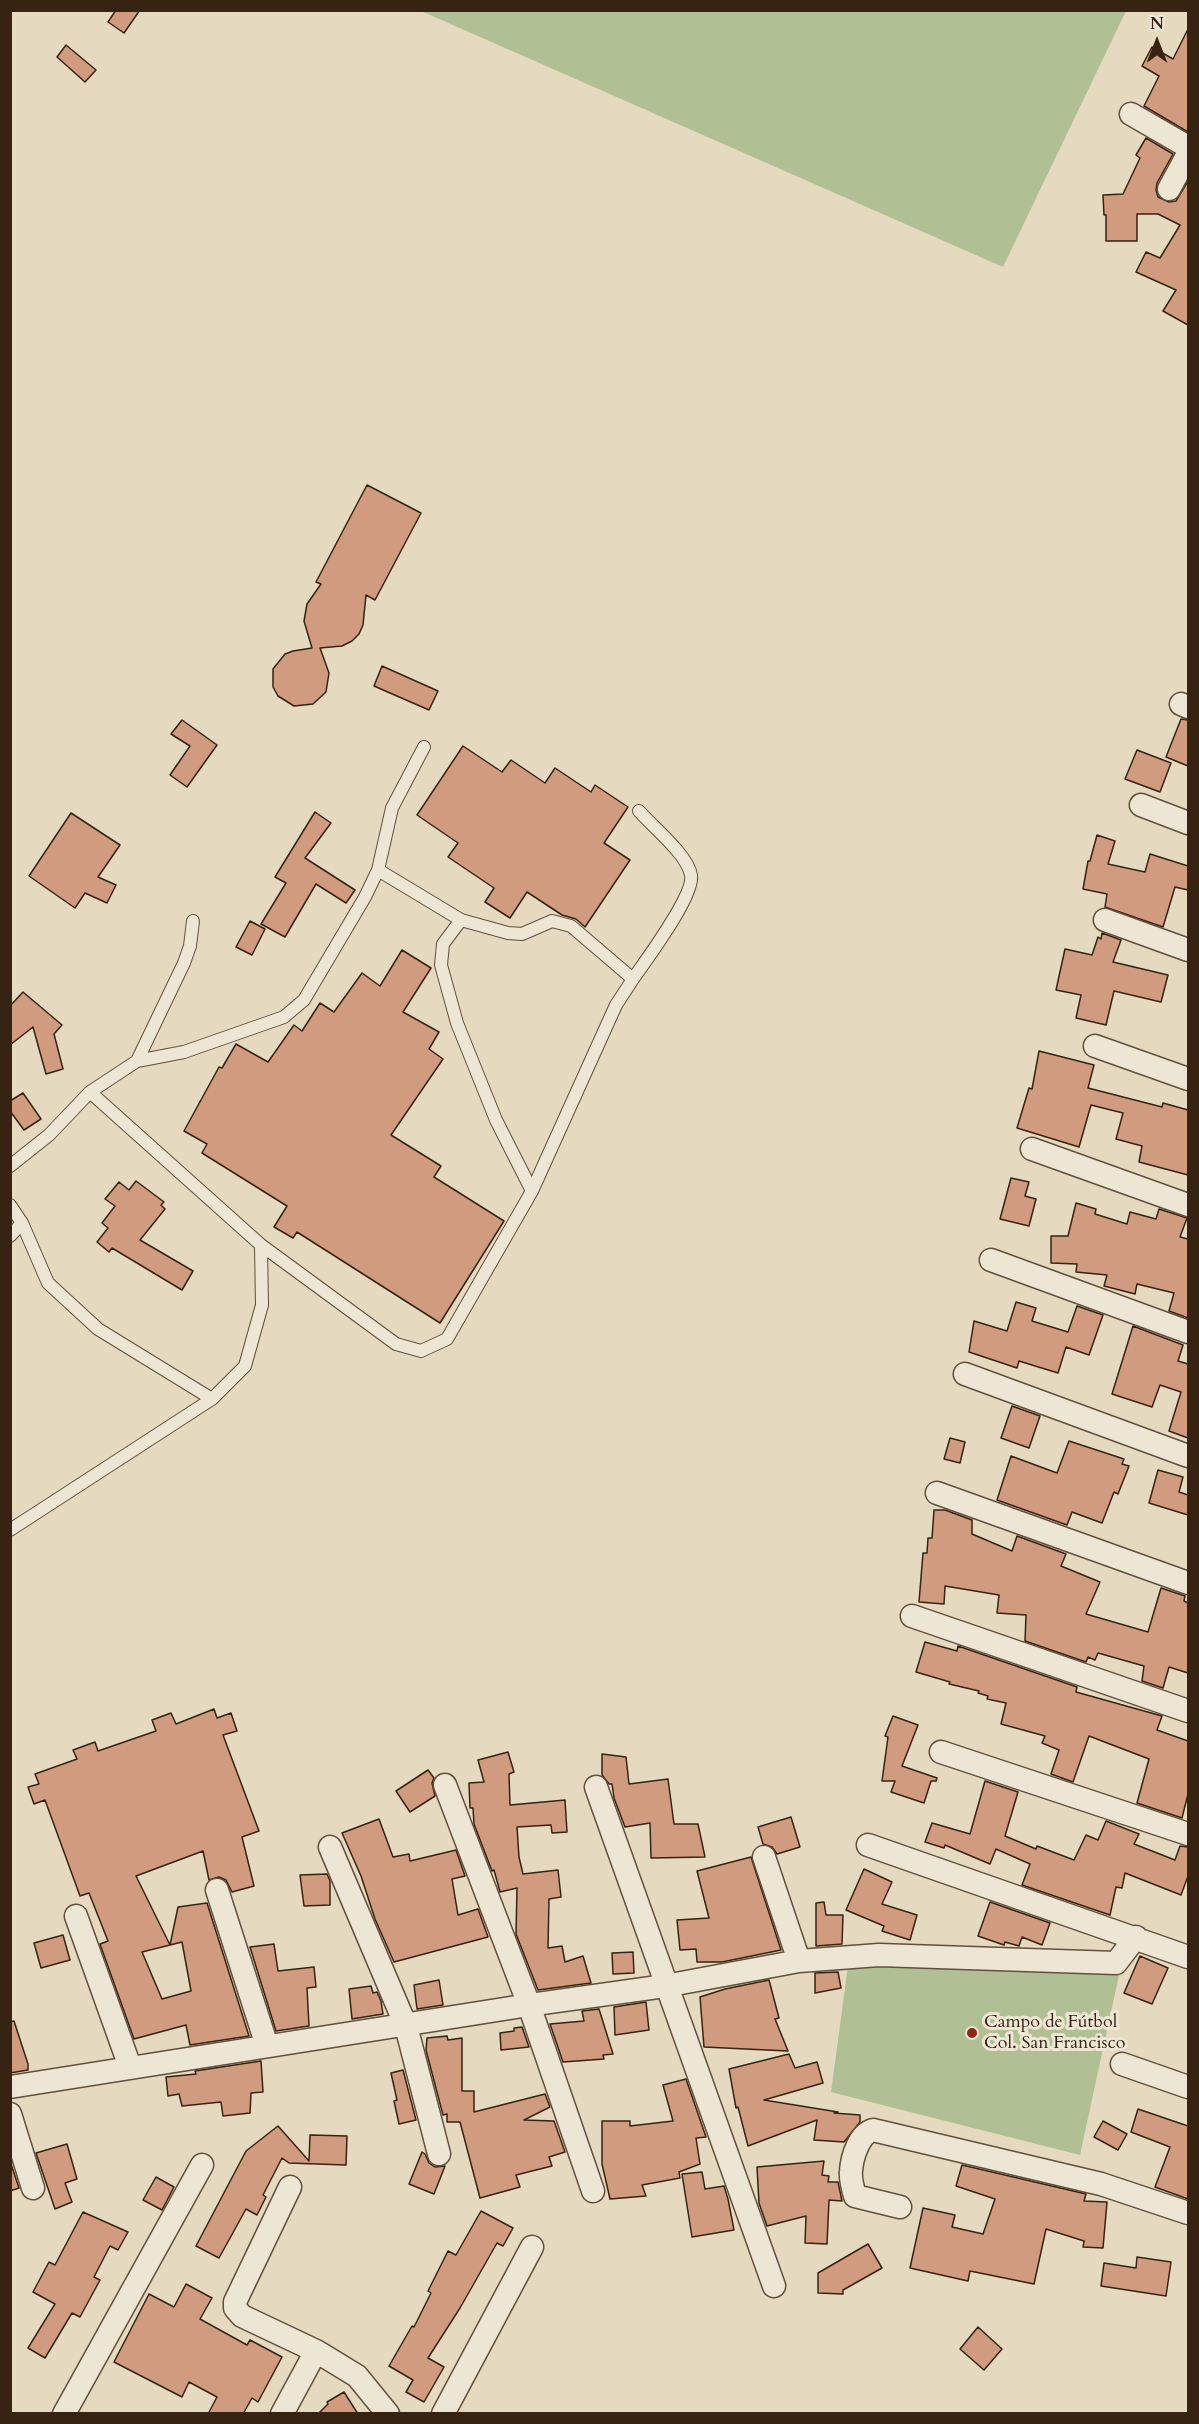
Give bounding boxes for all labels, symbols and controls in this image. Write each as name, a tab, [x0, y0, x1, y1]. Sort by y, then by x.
north arrow	[1127, 12, 1187, 72]
text: N	[1150, 13, 1164, 35]
place label: Campo de Fútbol Col. San Francisco	[984, 2012, 1125, 2054]
marker: Campo de Fútbol Col. San Francisco	[965, 2026, 979, 2040]

